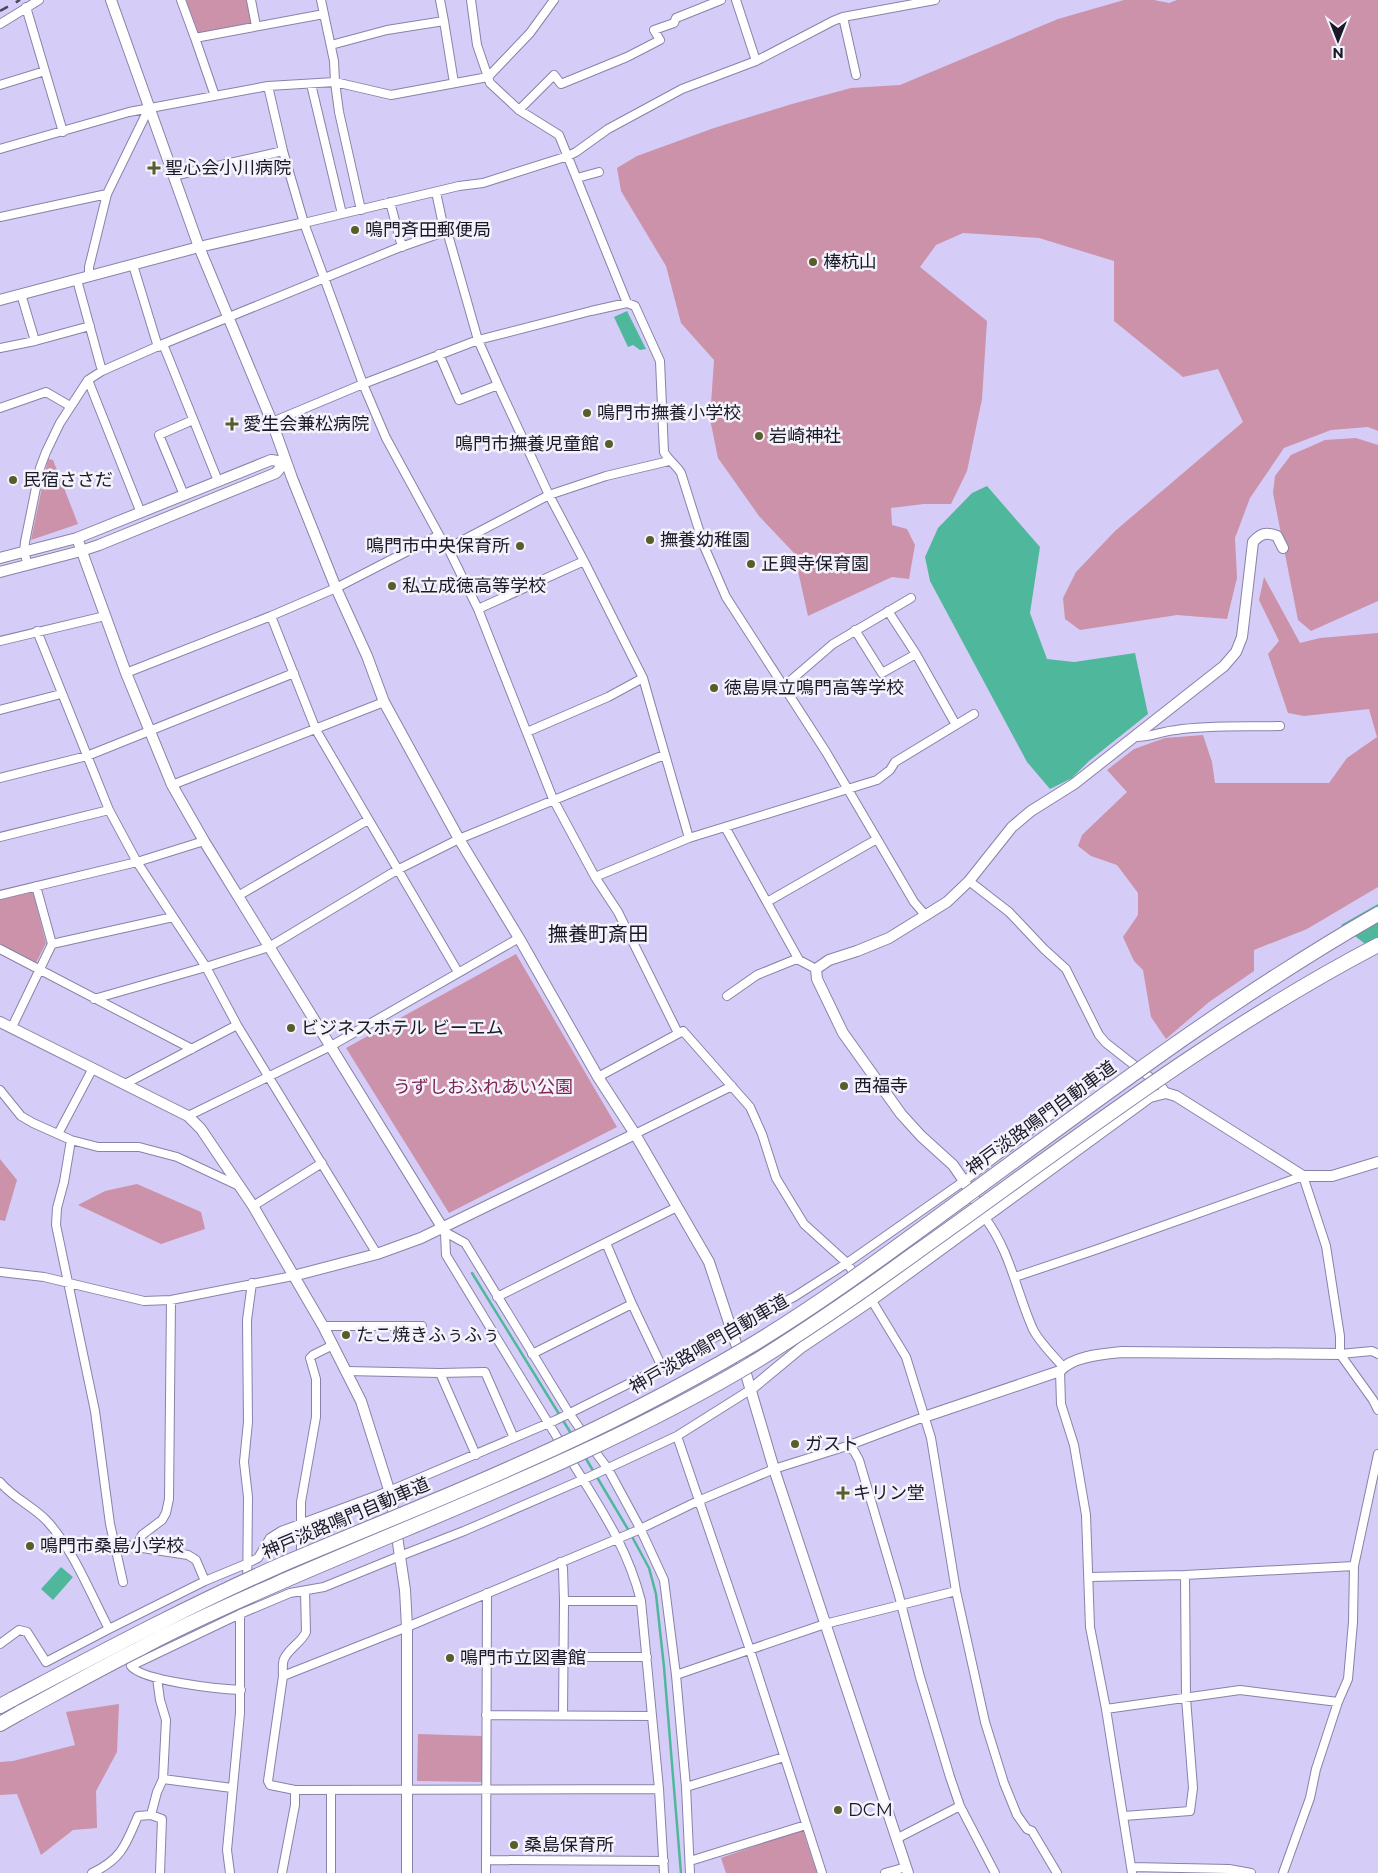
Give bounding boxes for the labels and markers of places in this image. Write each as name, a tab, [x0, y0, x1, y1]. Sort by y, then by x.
place label: 聖心会小川病院	[165, 157, 291, 179]
marker: 聖心会小川病院	[147, 161, 161, 175]
place label: 鳴門斉田郵便局	[365, 219, 491, 241]
marker: 鳴門斉田郵便局	[349, 224, 361, 236]
place label: 棒杭山	[823, 251, 877, 273]
marker: 棒杭山	[807, 256, 819, 268]
place label: 鳴門市撫養小学校	[597, 402, 741, 424]
marker: 鳴門市撫養小学校	[581, 407, 593, 419]
place label: 愛生会兼松病院	[243, 413, 369, 435]
marker: 愛生会兼松病院	[225, 417, 239, 431]
place label: 岩崎神社	[769, 425, 841, 447]
marker: 岩崎神社	[753, 430, 765, 442]
place label: 鳴門市撫養児童館	[455, 433, 599, 455]
marker: 鳴門市撫養児童館	[603, 438, 615, 450]
place label: 民宿ささだ	[23, 469, 113, 491]
marker: 民宿ささだ	[7, 474, 19, 486]
place label: 撫養幼稚園	[660, 529, 750, 551]
marker: 撫養幼稚園	[644, 534, 656, 546]
place label: 鳴門市中央保育所	[366, 535, 510, 557]
marker: 鳴門市中央保育所	[514, 540, 526, 552]
place label: 正興寺保育園	[761, 553, 869, 575]
marker: 正興寺保育園	[745, 558, 757, 570]
place label: 私立成徳高等学校	[402, 575, 546, 597]
marker: 私立成徳高等学校	[386, 580, 398, 592]
place label: 徳島県立鳴門高等学校	[724, 677, 904, 699]
marker: 徳島県立鳴門高等学校	[708, 682, 720, 694]
place label: ビジネスホテル ビーエム	[301, 1017, 504, 1039]
marker: ビジネスホテル ビーエム	[285, 1022, 297, 1034]
place label: 西福寺	[854, 1075, 908, 1097]
marker: 西福寺	[838, 1080, 850, 1092]
place label: たこ焼きふぅふぅ	[356, 1324, 500, 1346]
marker: たこ焼きふぅふぅ	[340, 1329, 352, 1341]
place label: ガスト	[805, 1433, 859, 1455]
marker: ガスト	[789, 1438, 801, 1450]
place label: キリン堂	[853, 1482, 925, 1504]
marker: キリン堂	[837, 1487, 849, 1499]
place label: 鳴門市桑島小学校	[40, 1535, 184, 1557]
marker: 鳴門市桑島小学校	[24, 1540, 36, 1552]
place label: 鳴門市立図書館	[460, 1647, 586, 1669]
marker: 鳴門市立図書館	[444, 1652, 456, 1664]
place label: DCM	[848, 1799, 893, 1821]
marker: DCM	[832, 1804, 844, 1816]
place label: 桑島保育所	[524, 1834, 614, 1856]
marker: 桑島保育所	[508, 1839, 520, 1851]

